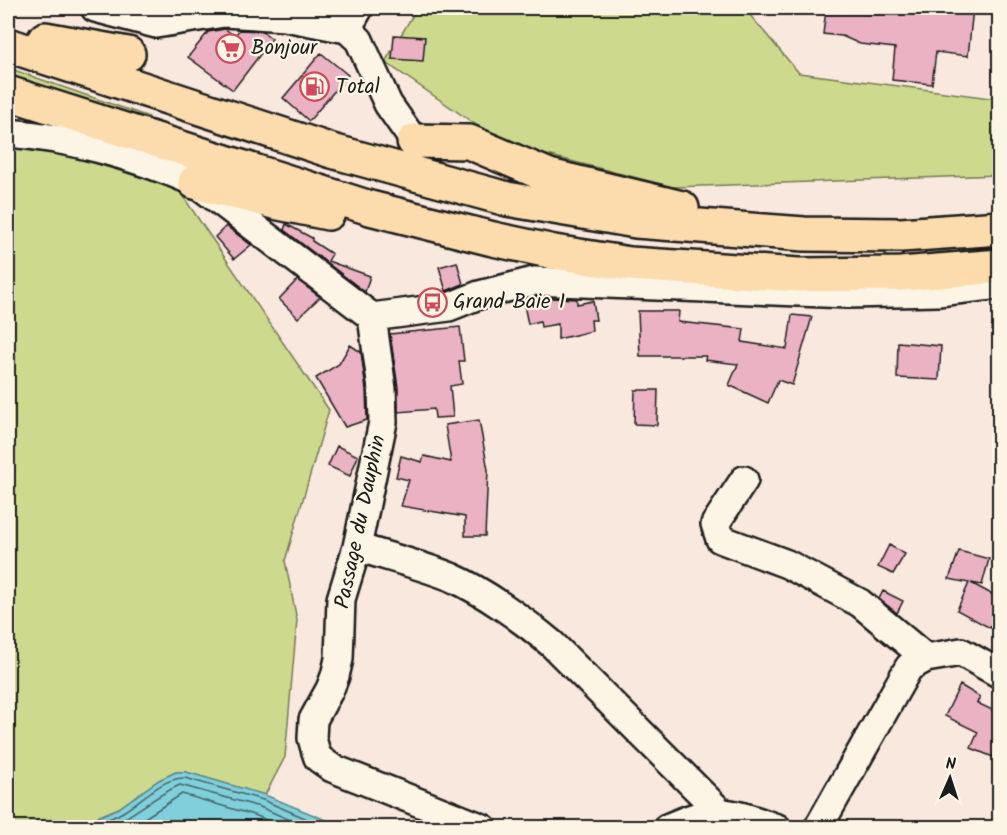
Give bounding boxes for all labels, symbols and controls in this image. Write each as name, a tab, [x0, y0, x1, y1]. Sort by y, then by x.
supermarket icon: Bonjour	[214, 32, 246, 64]
place label: Bonjour	[251, 32, 318, 65]
fuel station icon: Total	[299, 71, 331, 103]
place label: Total	[336, 71, 380, 104]
bus stop icon: Grand Baie 1	[416, 286, 448, 318]
place label: Grand Baie 1	[453, 286, 565, 319]
street label: Passage du Dauphin	[326, 432, 396, 612]
north arrow	[920, 748, 980, 808]
text: N	[945, 752, 956, 777]

